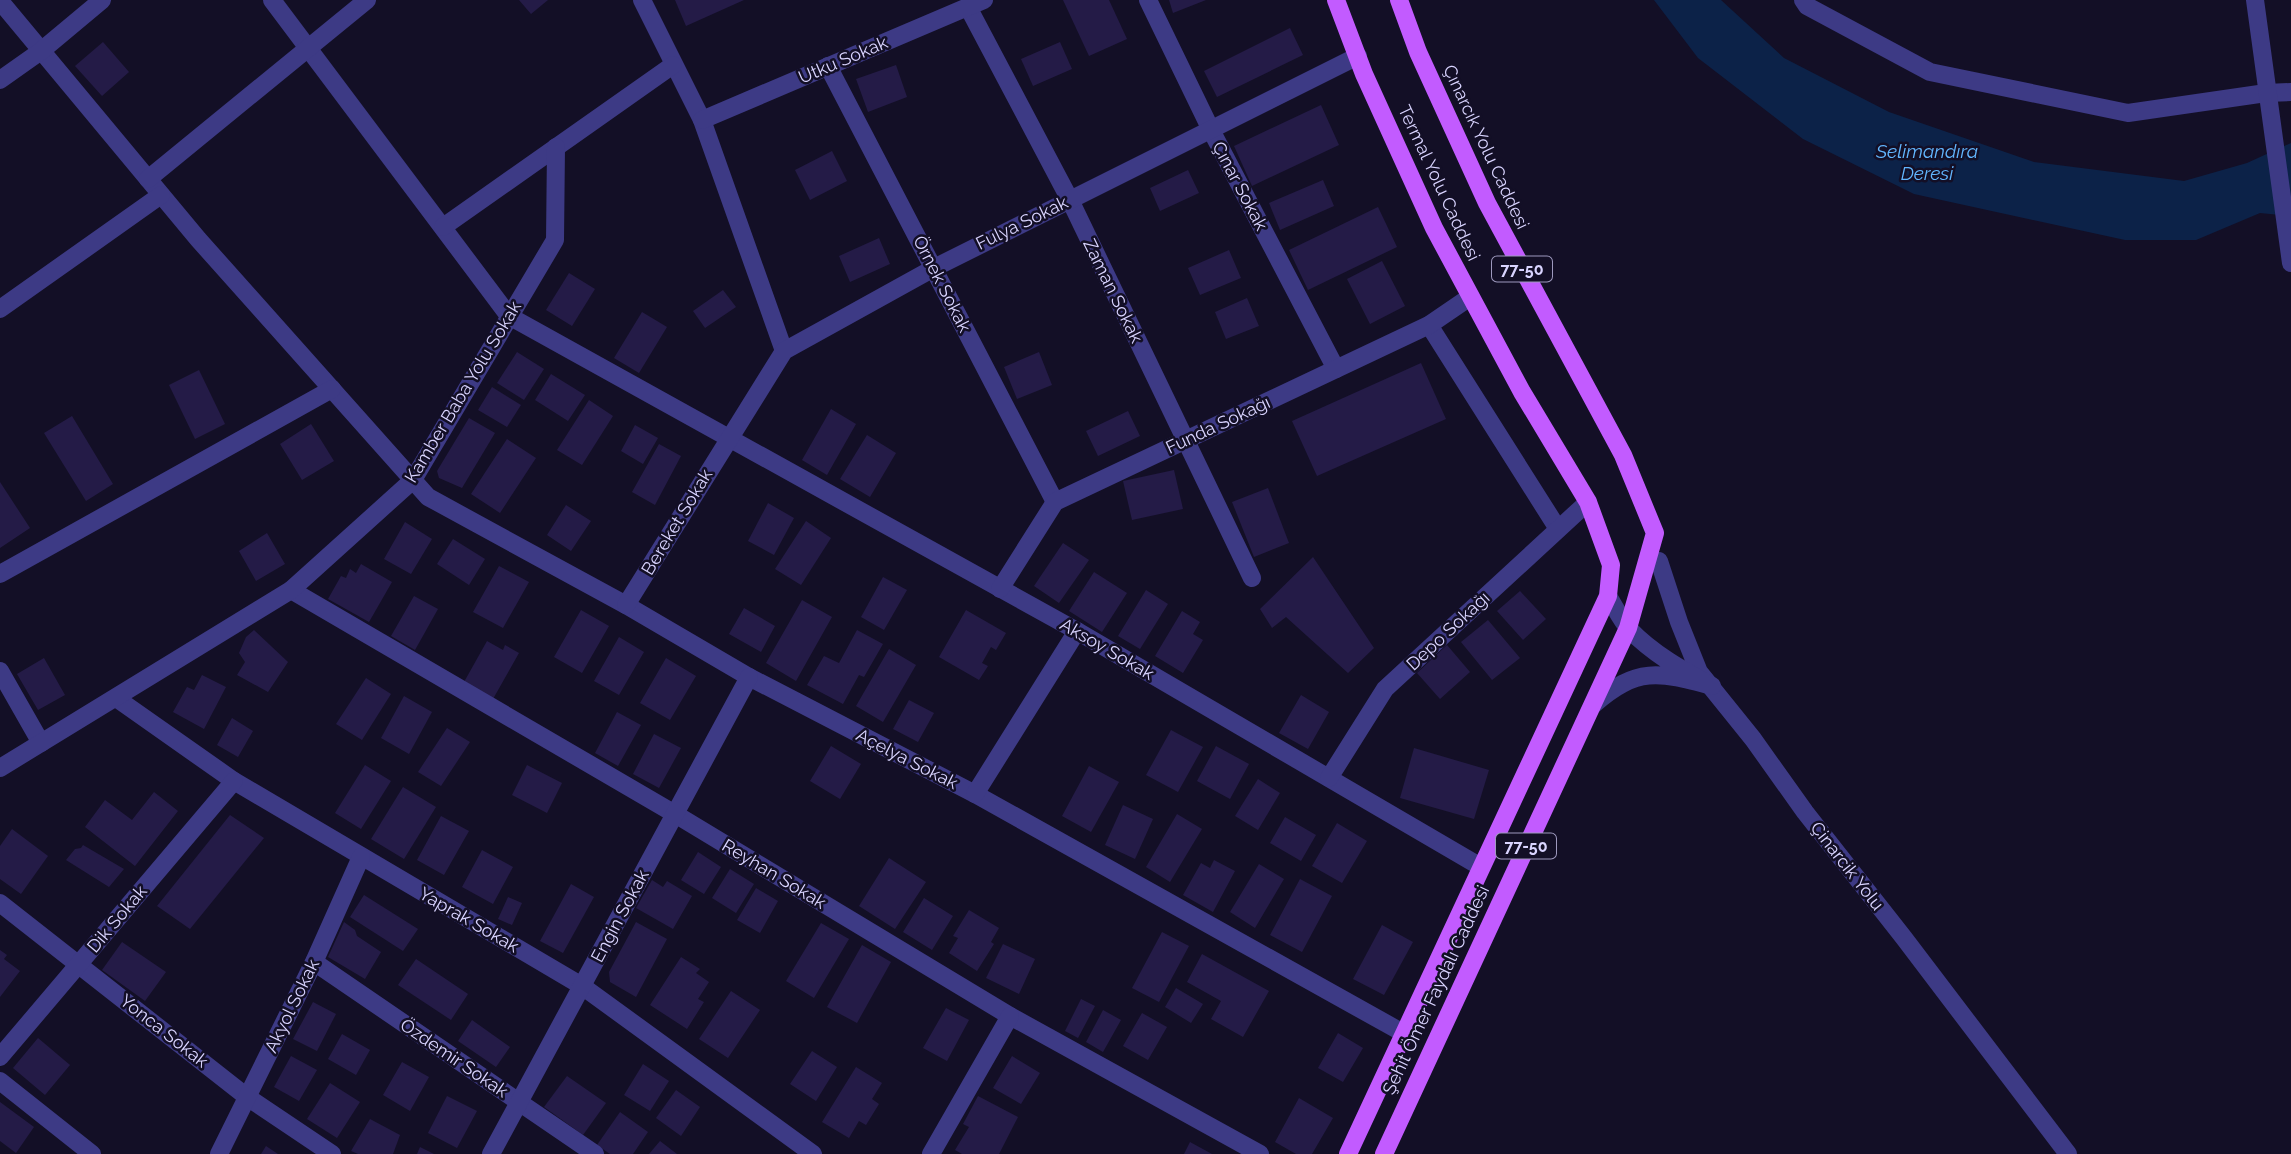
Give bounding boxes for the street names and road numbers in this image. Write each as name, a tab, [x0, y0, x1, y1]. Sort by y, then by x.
street label: Utku Sokak	[795, 31, 891, 88]
street label: Çınarcık Yolu Caddesi	[1439, 61, 1534, 232]
street label: Termal Yolu Caddesi	[1394, 102, 1485, 264]
street label: Çınar Sokak	[1208, 138, 1273, 234]
street label: Fulya Sokak	[972, 191, 1072, 254]
street label: Örnek Sokak	[909, 232, 976, 336]
street label: Zaman Sokak	[1079, 235, 1148, 347]
road number: 77-50	[1492, 256, 1552, 282]
street label: Kamber Baba Yolu Sokak	[400, 297, 525, 486]
street label: Funda Sokağı	[1162, 391, 1273, 458]
street label: Bereket Sokak	[637, 465, 717, 578]
street label: Depo Sokağı	[1402, 587, 1494, 674]
street label: Aksoy Sokak	[1056, 613, 1158, 684]
street label: Açelya Sokak	[853, 724, 962, 793]
street label: Çinarcik Yolu	[1806, 817, 1888, 914]
street label: Reyhan Sokak	[719, 834, 830, 913]
road number: 77-50	[1496, 834, 1556, 859]
street label: Engin Sokak	[586, 865, 653, 966]
street label: Dik Sokak	[82, 880, 151, 957]
street label: Şehit Ömer Faydalı Caddesi	[1378, 882, 1493, 1098]
street label: Yaprak Sokak	[416, 883, 523, 957]
street label: Akyol Sokak	[260, 955, 323, 1056]
street label: Yonca Sokak	[116, 990, 213, 1072]
street label: Özdemir Sokak	[396, 1014, 513, 1102]

